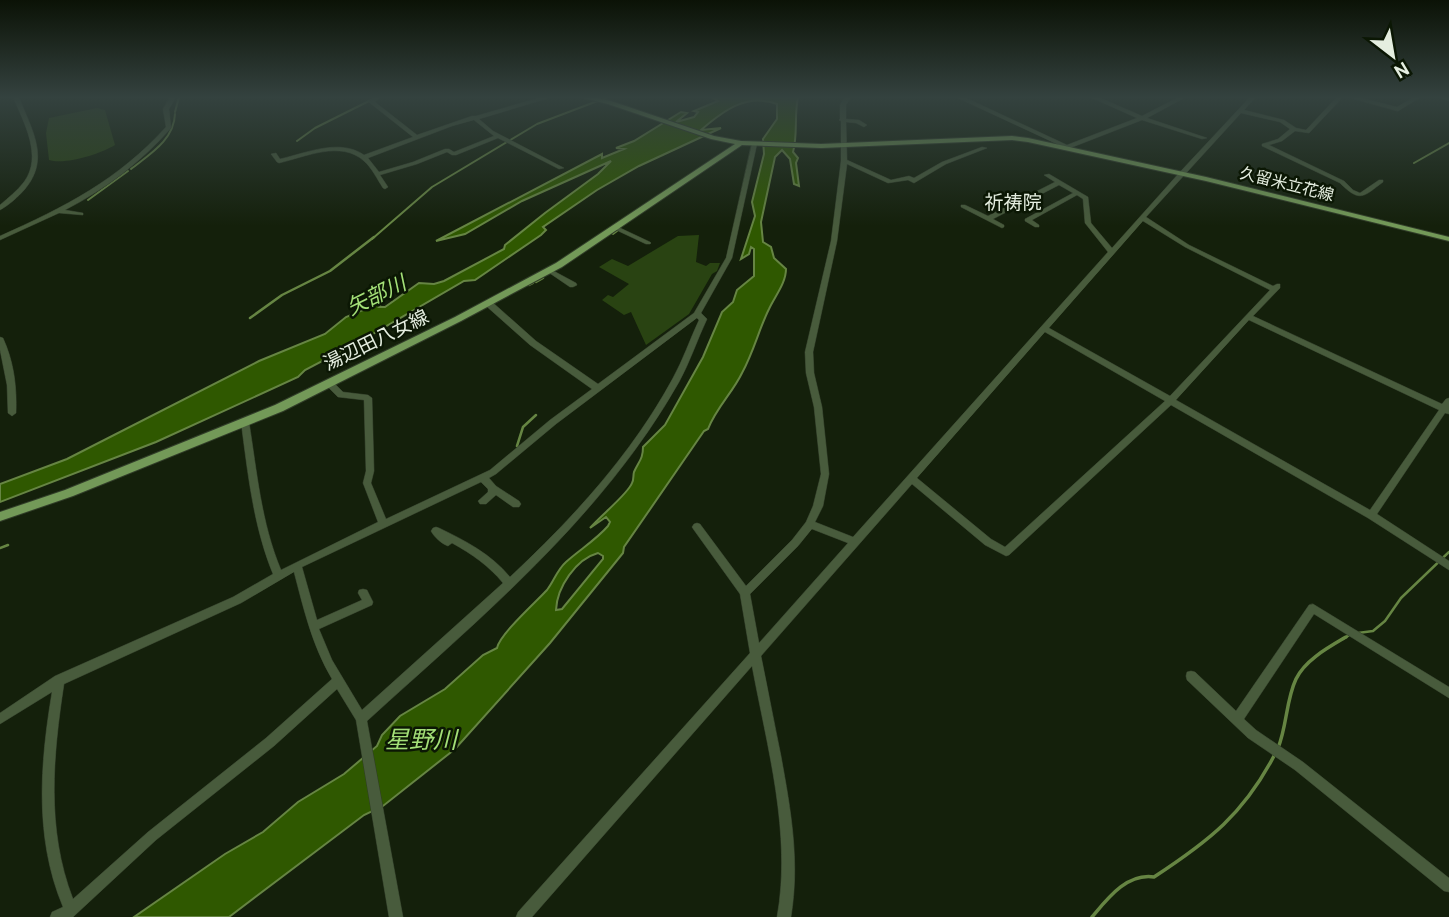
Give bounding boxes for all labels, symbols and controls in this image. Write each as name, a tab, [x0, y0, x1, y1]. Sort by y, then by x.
north arrow	[1358, 21, 1428, 91]
text: N	[1390, 57, 1413, 83]
street label: 久留米立花線	[1238, 163, 1336, 205]
district label: 祈祷院	[984, 191, 1042, 214]
water label: 矢部川	[342, 269, 412, 320]
street label: 湯辺田八女線	[320, 305, 432, 375]
water label: 星野川	[385, 725, 460, 754]

